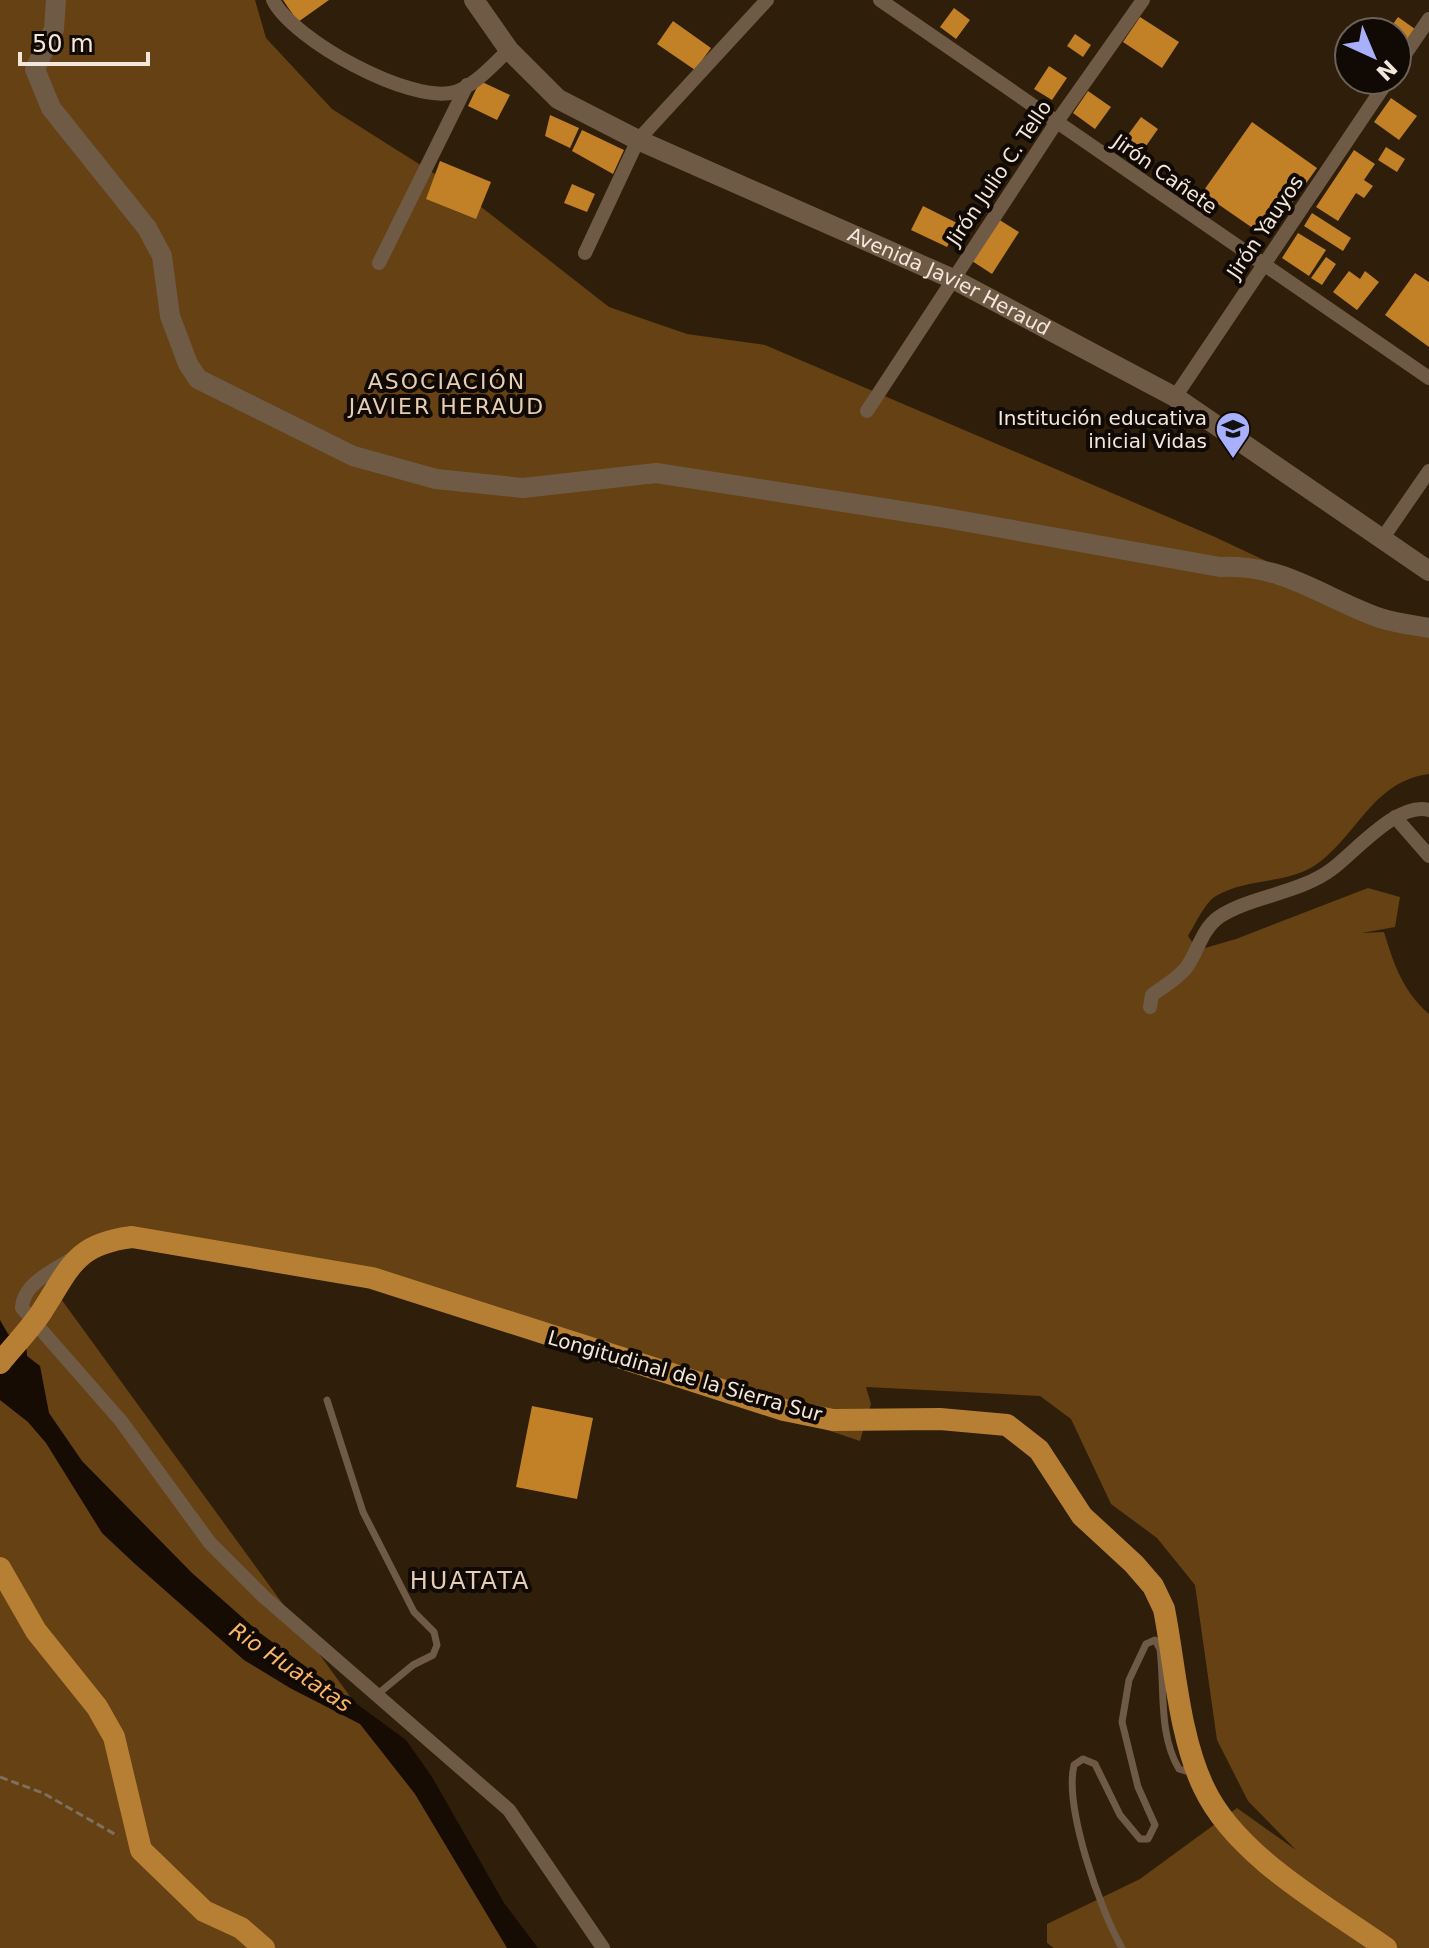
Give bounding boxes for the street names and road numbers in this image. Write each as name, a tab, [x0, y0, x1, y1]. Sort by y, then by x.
street label: Jirón Julio C. Tello	[940, 96, 1056, 252]
street label: Jirón Cañete	[1107, 128, 1222, 219]
street label: Jirón Yauyos	[1221, 171, 1308, 285]
street label: Avenida Javier Heraud	[844, 222, 1054, 341]
street label: Longitudinal de la Sierra Sur	[545, 1325, 826, 1427]

